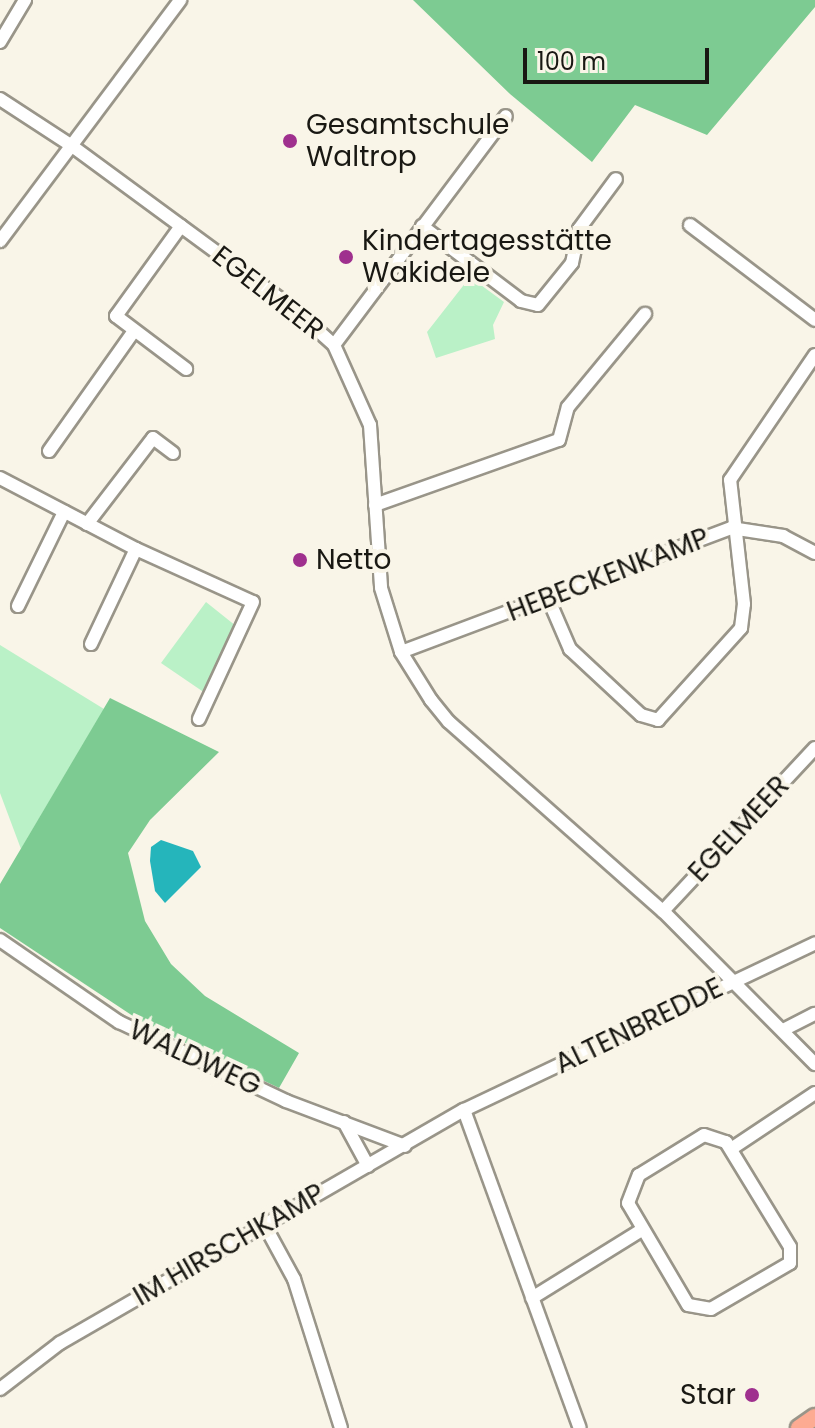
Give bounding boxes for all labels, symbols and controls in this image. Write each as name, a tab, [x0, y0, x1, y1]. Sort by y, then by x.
scale bar	[527, 32, 713, 82]
text: 100 m	[537, 45, 606, 78]
place label: Gesamtschule Waltrop	[306, 108, 509, 174]
marker: Gesamtschule Waltrop	[281, 132, 299, 150]
place label: Kindertagesstätte Wakidele	[362, 224, 612, 290]
street label: EGELMEER	[205, 239, 331, 347]
marker: Kindertagesstätte Wakidele	[337, 248, 355, 266]
street label: HEBECKENKAMP	[502, 521, 714, 629]
place label: Netto	[316, 543, 391, 577]
marker: Netto	[291, 551, 309, 569]
street label: EGELMEER	[682, 769, 796, 889]
street label: ALTENBREDDE	[550, 971, 728, 1081]
street label: WALDWEG	[124, 1013, 266, 1103]
street label: IM HIRSCHKAMP	[127, 1177, 331, 1313]
place label: Star	[680, 1378, 736, 1412]
marker: Star	[743, 1386, 761, 1404]

